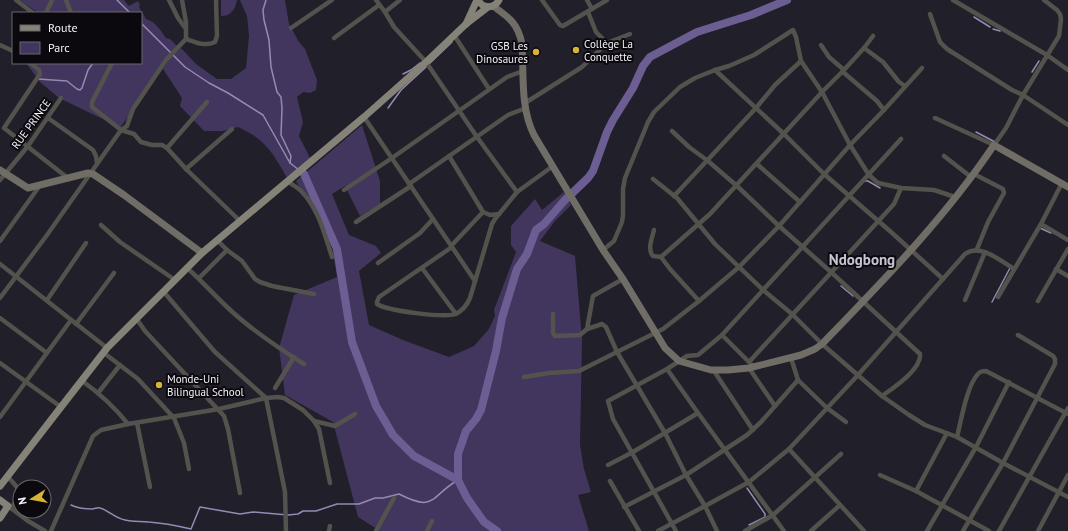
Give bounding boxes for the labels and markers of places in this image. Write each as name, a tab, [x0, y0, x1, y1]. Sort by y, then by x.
place label: Collège La Conquette	[584, 37, 633, 64]
place label: GSB Les Dinosaures	[476, 39, 528, 66]
marker: Collège La Conquette	[571, 45, 581, 55]
marker: GSB Les Dinosaures	[531, 47, 541, 57]
place label: Monde-Uni Bilingual School	[167, 372, 245, 399]
marker: Monde-Uni Bilingual School	[154, 380, 164, 390]

